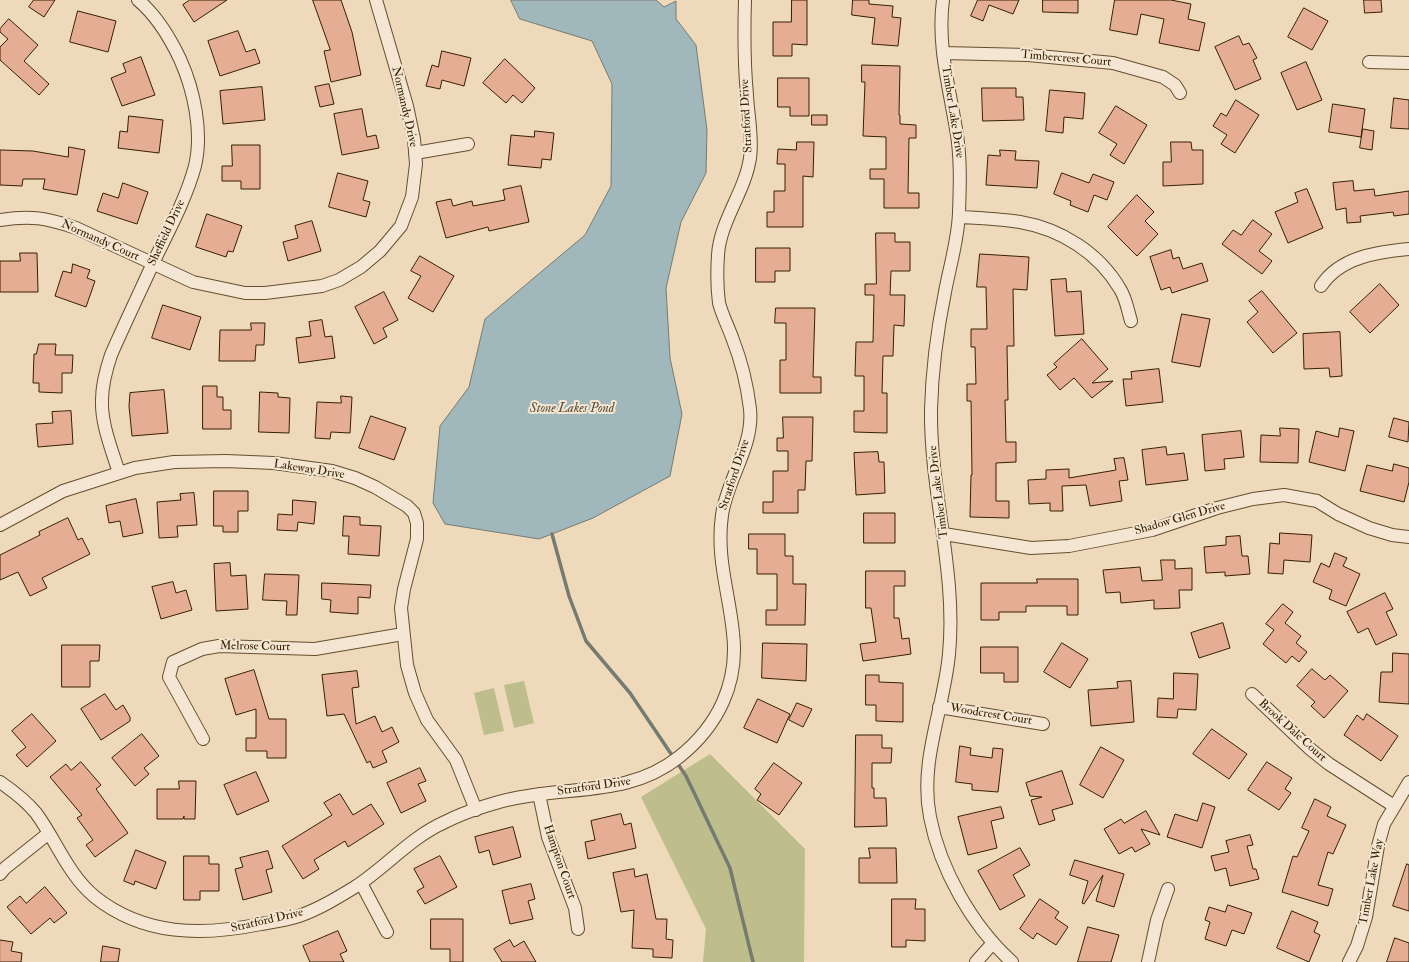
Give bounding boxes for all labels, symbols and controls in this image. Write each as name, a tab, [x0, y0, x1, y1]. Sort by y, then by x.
street label: Timbercrest Court	[1020, 48, 1112, 70]
street label: Normandy Drive	[388, 65, 420, 149]
street label: Timber Lake Drive	[938, 65, 966, 159]
street label: Stratford Drive	[738, 79, 756, 153]
street label: Sheffield Drive	[145, 198, 189, 268]
street label: Normandy Court	[59, 217, 141, 265]
water label: Stone Lakes Pond	[530, 401, 614, 417]
street label: Stratford Drive	[717, 438, 753, 512]
street label: Timber Lake Drive	[926, 445, 952, 539]
street label: Lakeway Drive	[272, 457, 346, 483]
street label: Shadow Glen Drive	[1133, 499, 1227, 539]
street label: Melrose Court	[220, 639, 290, 655]
street label: Brook Dale Court	[1255, 697, 1329, 765]
street label: Woodcrest Court	[949, 701, 1033, 729]
street label: Stratford Drive	[556, 775, 632, 799]
street label: Hampton Court	[540, 823, 578, 901]
street label: Timber Lake Way	[1357, 838, 1387, 926]
street label: Stratford Drive	[229, 906, 305, 936]

